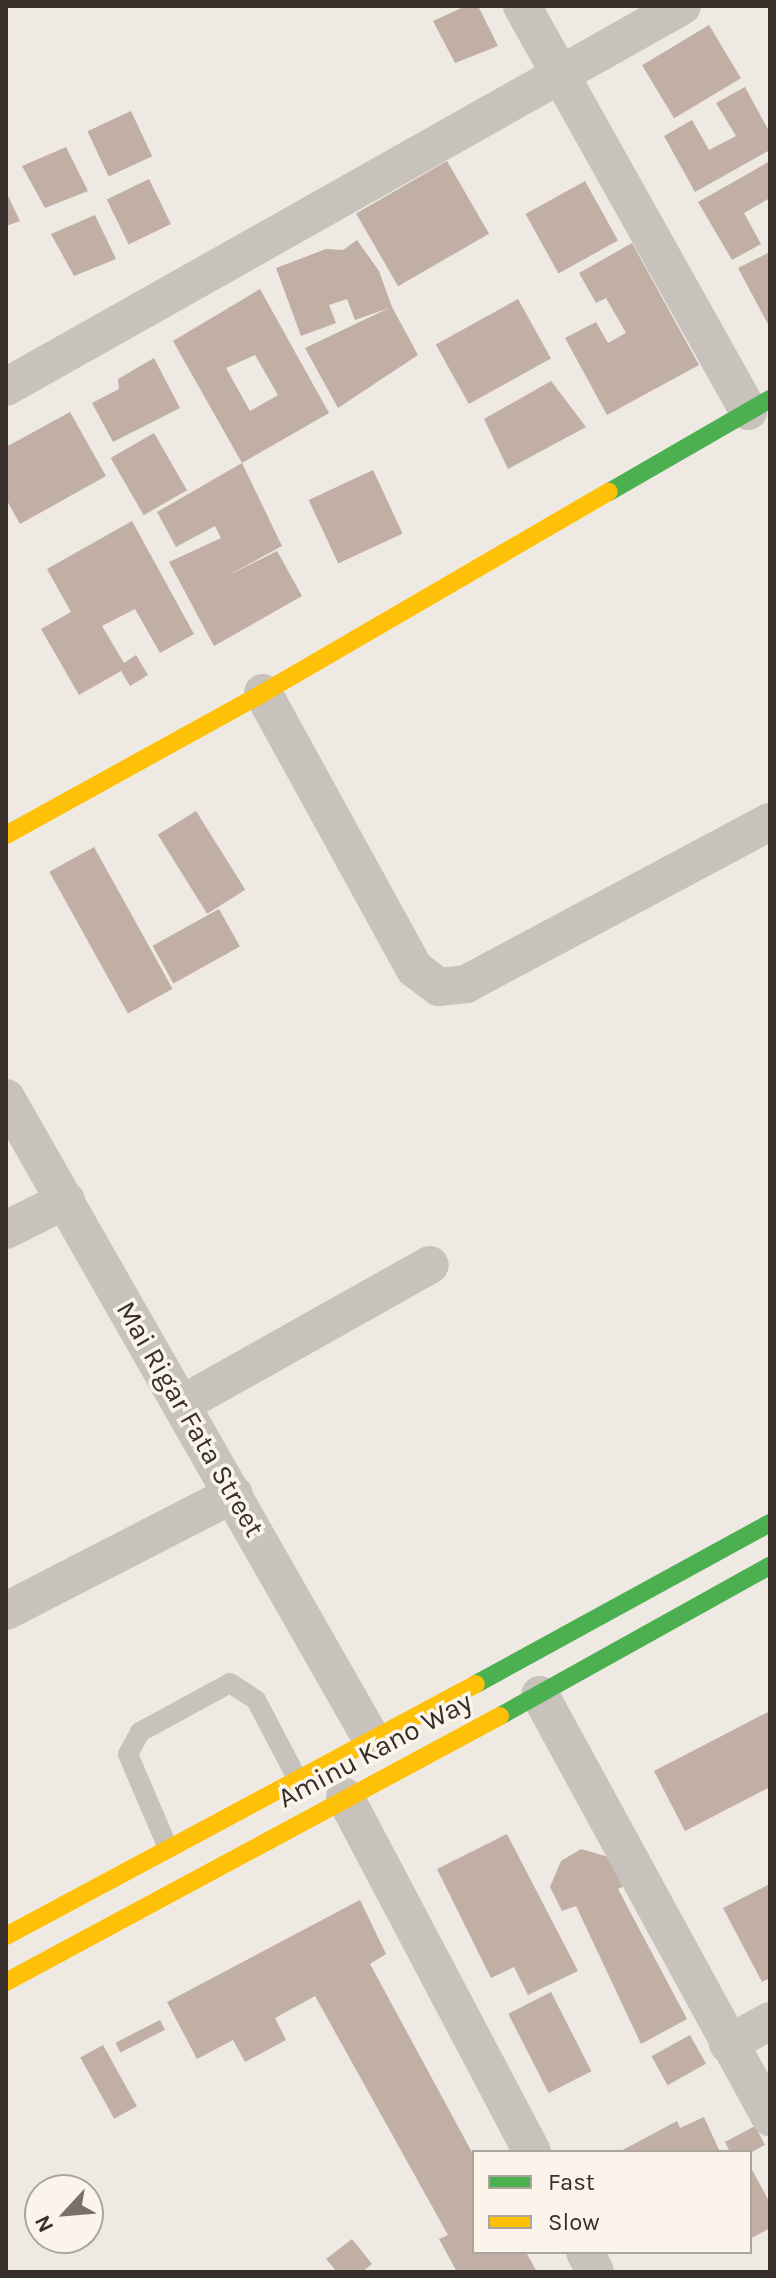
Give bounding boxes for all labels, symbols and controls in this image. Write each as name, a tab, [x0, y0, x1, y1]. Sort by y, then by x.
street label: Mai Rigar Fata Street	[109, 1295, 271, 1543]
street label: Aminu Kano Way	[272, 1685, 478, 1815]
legend	[472, 2150, 752, 2254]
text: Fast	[548, 2168, 595, 2196]
north arrow	[24, 2174, 104, 2254]
text: Slow	[548, 2208, 600, 2236]
text: N	[29, 2211, 59, 2236]

